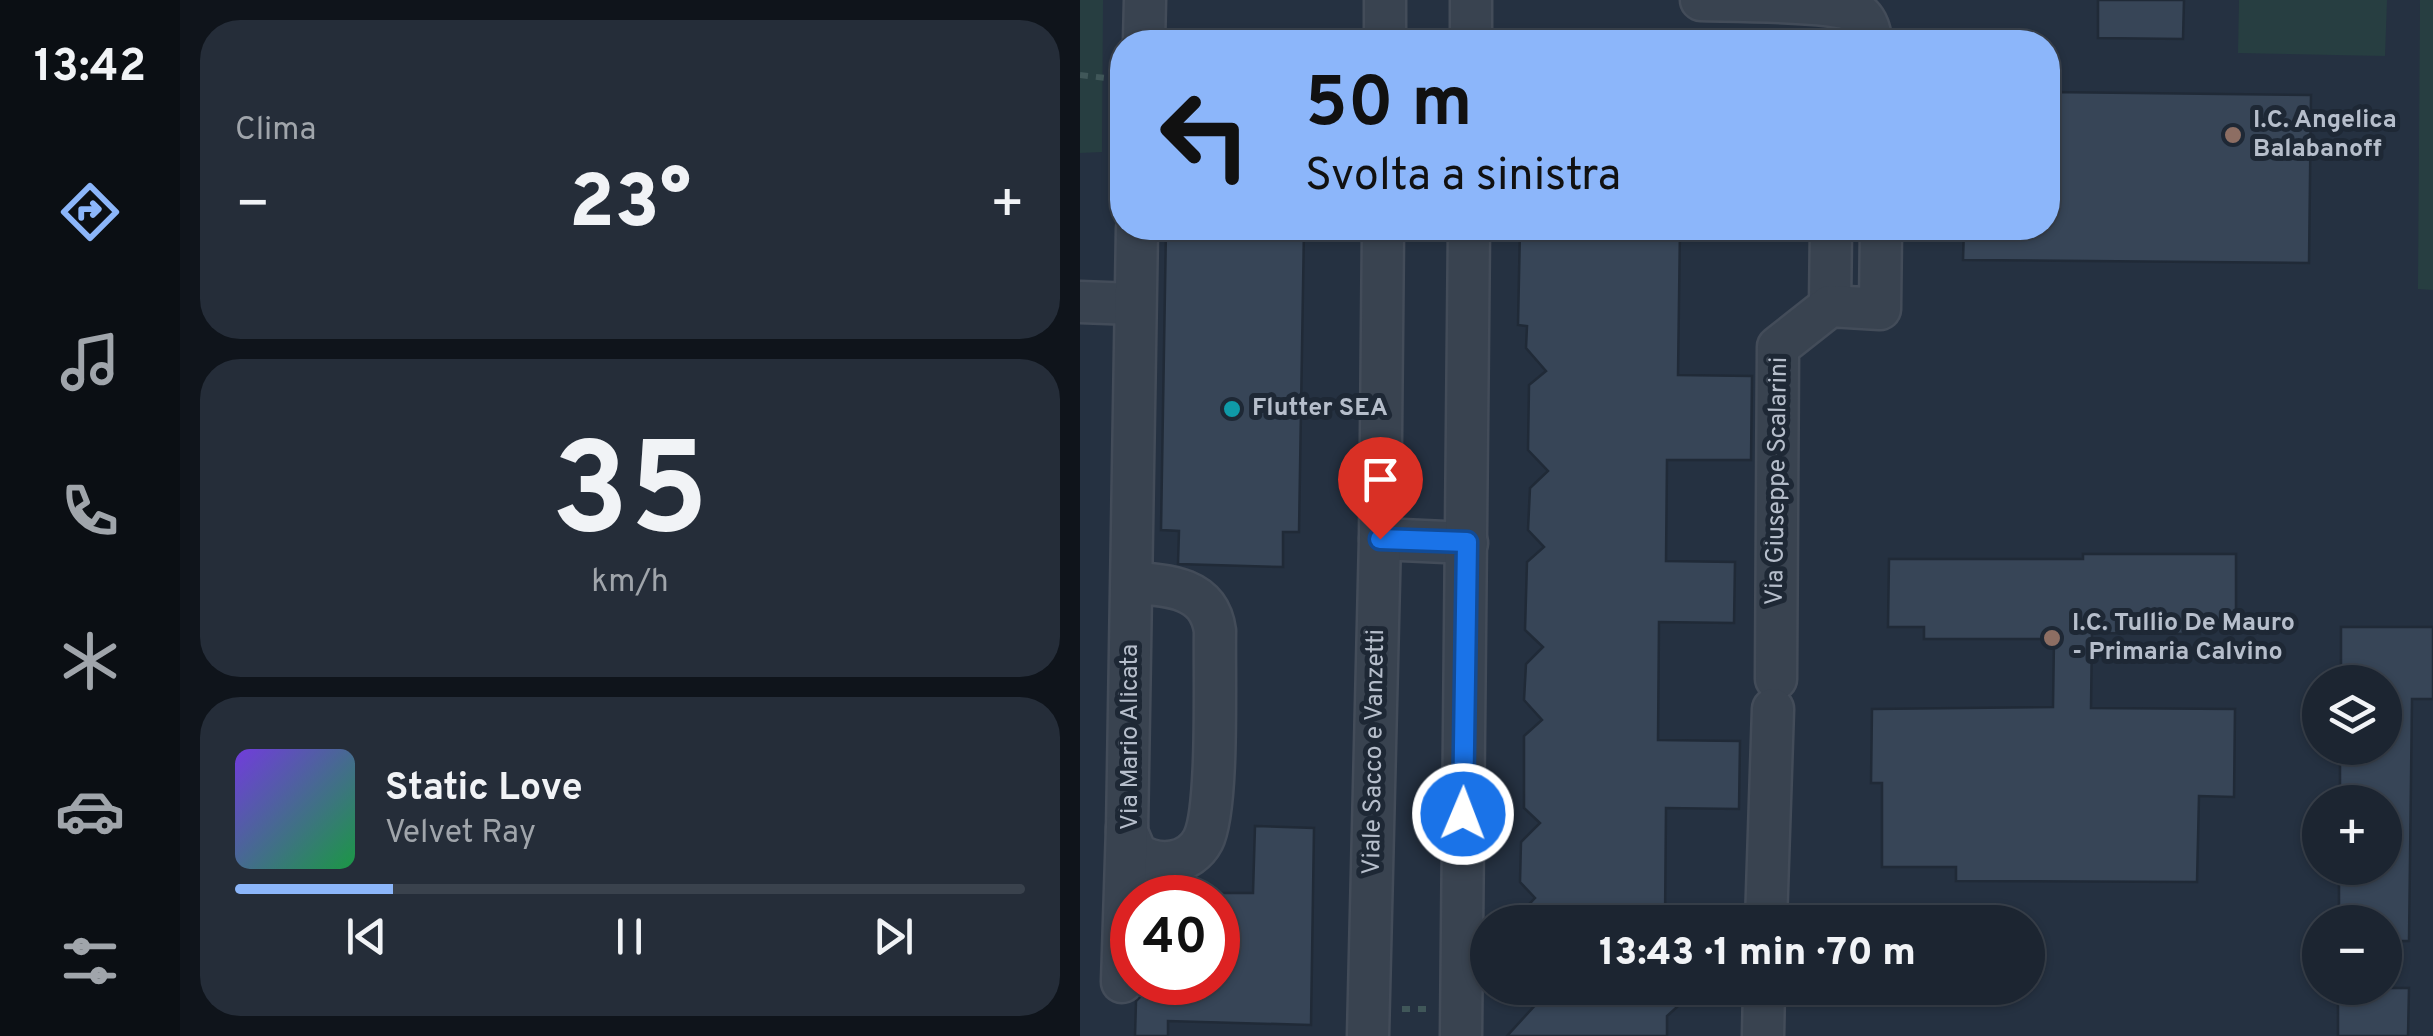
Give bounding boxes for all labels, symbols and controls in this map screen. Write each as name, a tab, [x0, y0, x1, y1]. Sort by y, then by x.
text: 13:42	[34, 40, 146, 97]
text: 50 m	[1305, 62, 1472, 151]
icon: left	[1140, 70, 1270, 200]
place label: I.C. Angelica Balabanoff	[2253, 105, 2397, 166]
text: Clima	[235, 111, 316, 151]
marker: I.C. Angelica Balabanoff	[2222, 124, 2244, 146]
text: Svolta a sinistra	[1305, 149, 1621, 206]
text: 23°	[569, 159, 691, 254]
text: −	[235, 172, 270, 242]
text: +	[990, 172, 1025, 242]
icon: directions	[55, 177, 125, 247]
icon: music	[55, 327, 125, 397]
street label: Via Giuseppe Scalarini	[1760, 356, 1796, 606]
place label: Flutter SEA	[1252, 393, 1388, 425]
marker: Flutter SEA	[1221, 398, 1243, 420]
text: 35	[551, 415, 709, 580]
pin	[1338, 437, 1423, 540]
icon: arrive	[1353, 452, 1408, 507]
icon: phone	[55, 476, 125, 546]
text: km/h	[591, 563, 669, 603]
place label: I.C. Tullio De Mauro - Primaria Calvino	[2072, 608, 2295, 669]
icon: climate	[55, 626, 125, 696]
marker: I.C. Tullio De Mauro - Primaria Calvino	[2041, 627, 2063, 649]
street label: Viale Sacco e Vanzetti	[1357, 629, 1393, 875]
street label: Via Mario Alicata	[1115, 644, 1147, 830]
map controls	[2302, 665, 2402, 1005]
button: layers	[2302, 665, 2402, 765]
position arrow	[1411, 762, 1515, 866]
text: Static Love	[385, 765, 583, 814]
icon: car	[55, 776, 125, 846]
button: +	[2302, 785, 2402, 885]
text: Velvet Ray	[385, 814, 536, 854]
speed limit sign: 40	[1110, 875, 1240, 1005]
button: −	[2302, 905, 2402, 1005]
icon: previous	[339, 909, 394, 964]
icon: pause	[602, 909, 657, 964]
icon: next	[866, 909, 921, 964]
icon: filters	[55, 926, 125, 996]
text: 13:43 · 1 min · 70 m	[1599, 930, 1916, 979]

